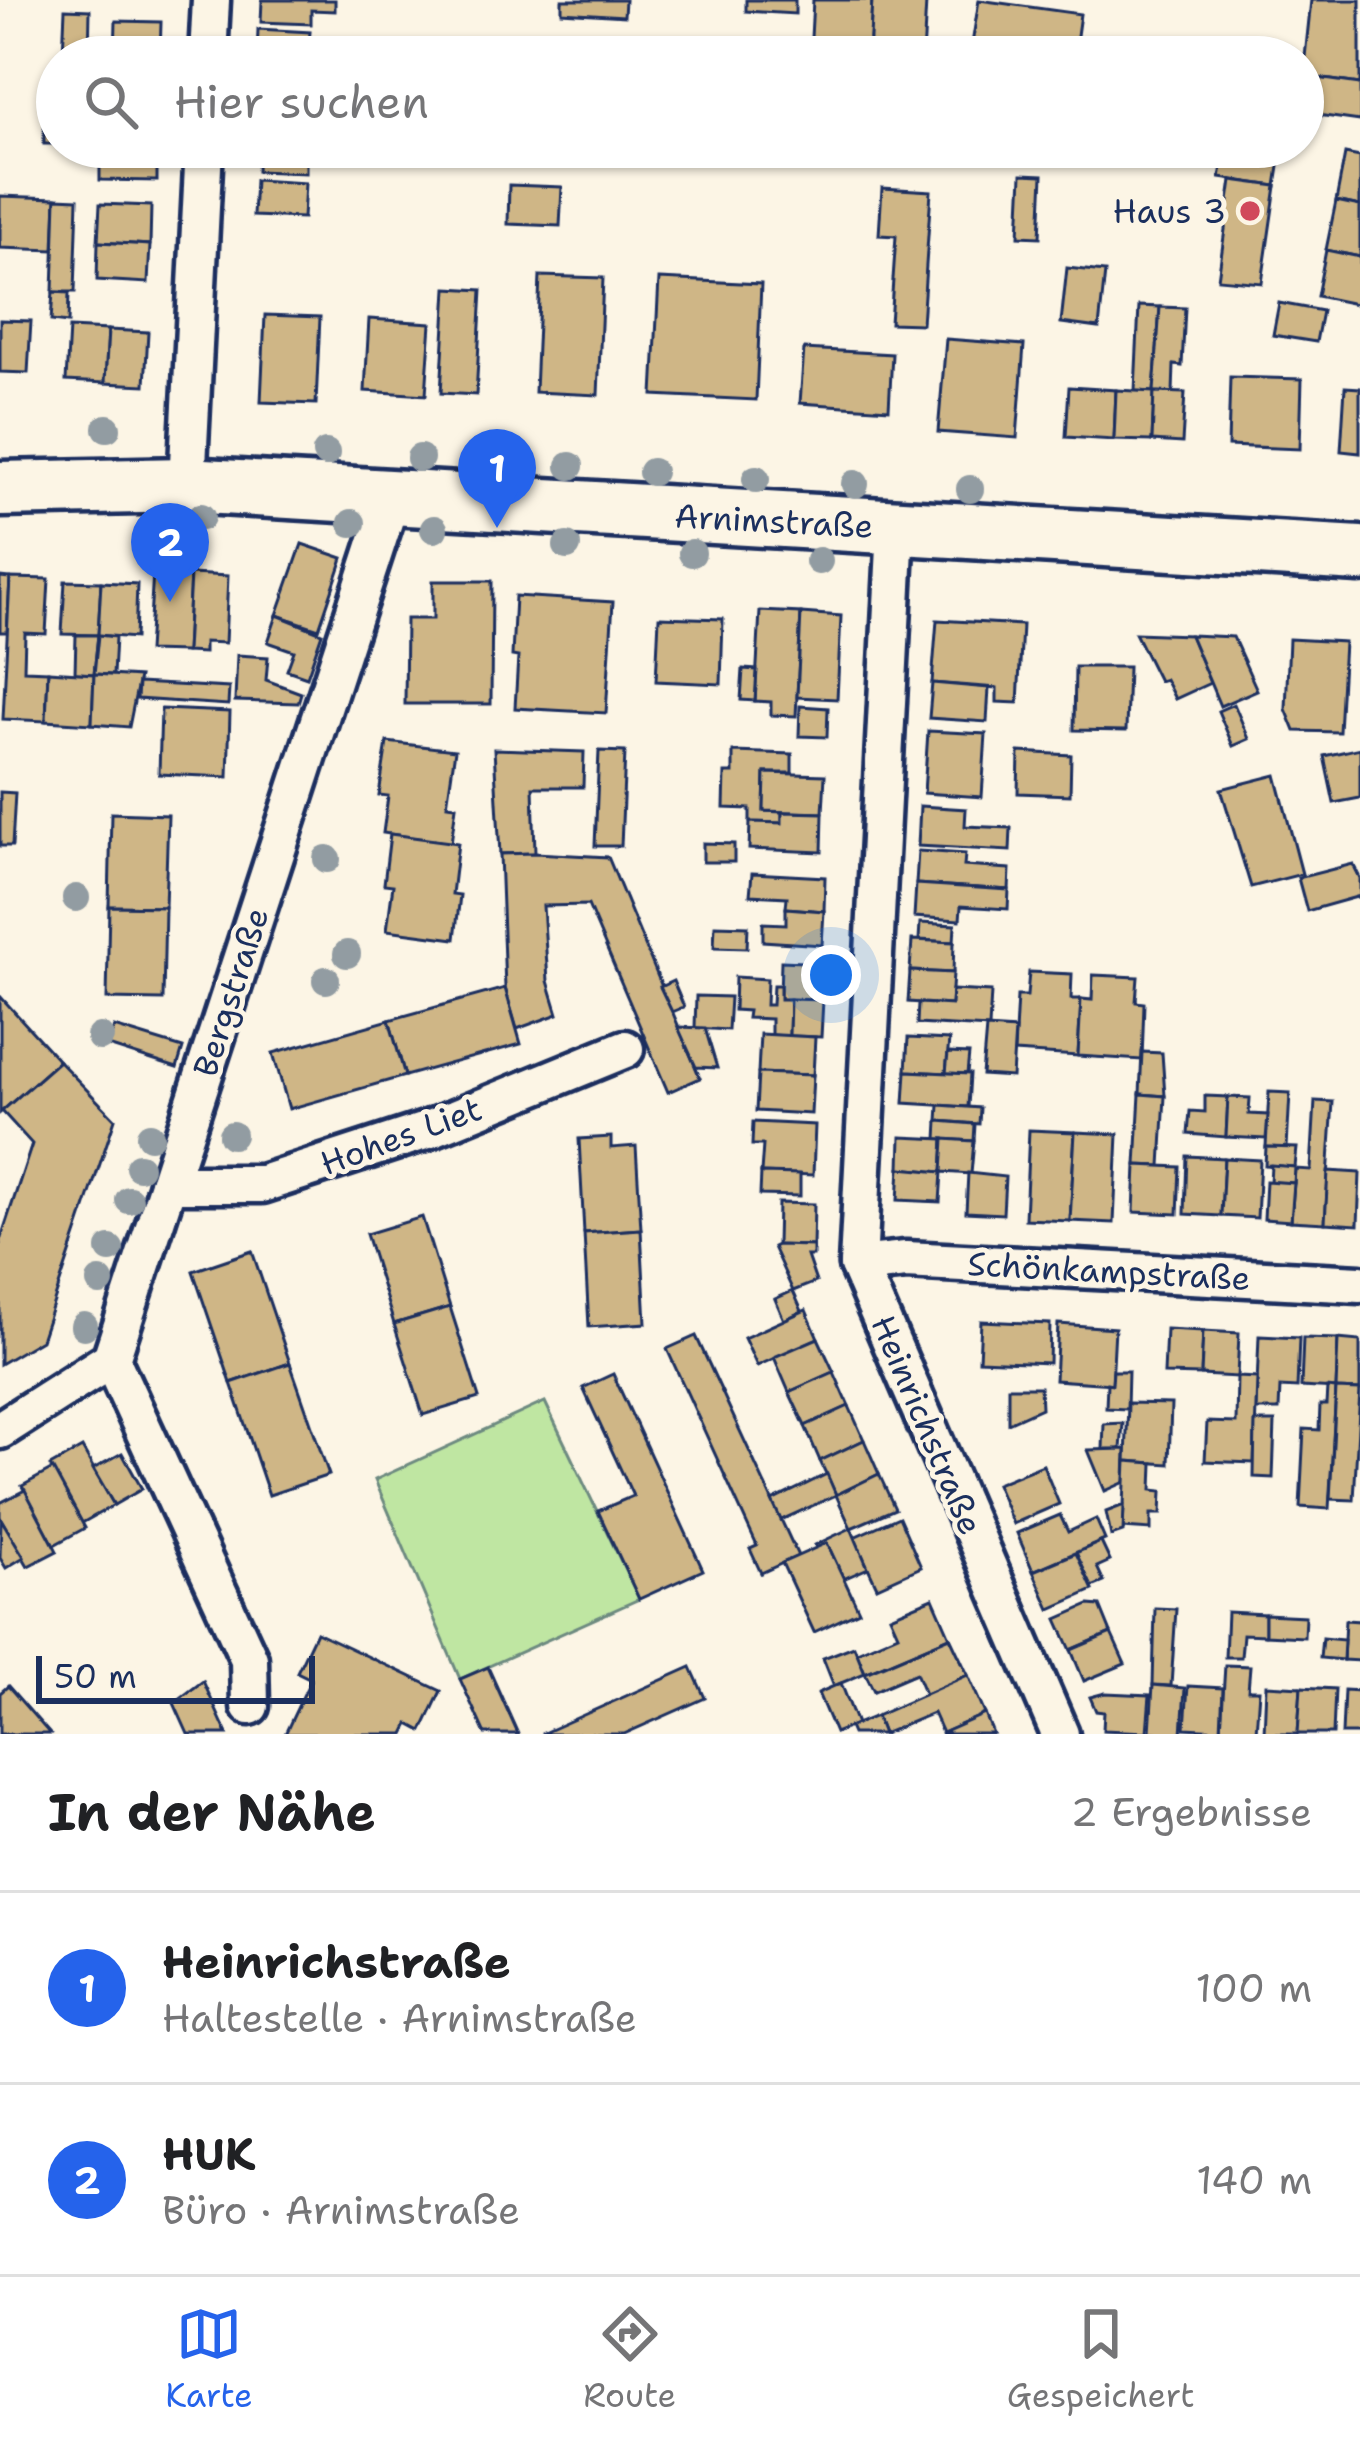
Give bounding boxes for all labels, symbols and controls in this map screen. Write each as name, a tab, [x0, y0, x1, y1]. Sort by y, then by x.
search box	[36, 36, 1324, 168]
icon: search	[78, 69, 144, 135]
text: Hier suchen	[174, 72, 429, 132]
place label: Haus 3	[1113, 189, 1226, 234]
marker: Haus 3	[1237, 198, 1263, 224]
pin: 1	[458, 429, 536, 528]
street label: Arnimstraße	[674, 493, 874, 549]
pin: 2	[131, 503, 209, 602]
street label: Bergstraße	[183, 902, 279, 1082]
your location	[801, 945, 861, 1005]
street label: Hohes Liet	[314, 1086, 488, 1186]
street label: Schönkampstraße	[967, 1241, 1251, 1301]
street label: Heinrichstraße	[861, 1308, 993, 1542]
scale bar	[36, 1650, 315, 1703]
text: 50 m	[54, 1654, 137, 1699]
text: In der Nähe	[48, 1778, 376, 1846]
text: 2 Ergebnisse	[1071, 1786, 1312, 1838]
text: Heinrichstraße	[162, 1932, 511, 1992]
text: 1	[78, 1962, 96, 2014]
text: 100 m	[1196, 1962, 1312, 2014]
text: Haltestelle · Arnimstraße	[162, 1992, 637, 2044]
text: HUK	[162, 2124, 255, 2184]
text: 2	[73, 2154, 101, 2206]
text: 140 m	[1196, 2154, 1312, 2206]
text: Büro · Arnimstraße	[162, 2184, 520, 2236]
tab: Karte	[165, 2301, 253, 2418]
tab: Route	[583, 2301, 676, 2418]
tab: Gespeichert	[1007, 2301, 1195, 2418]

